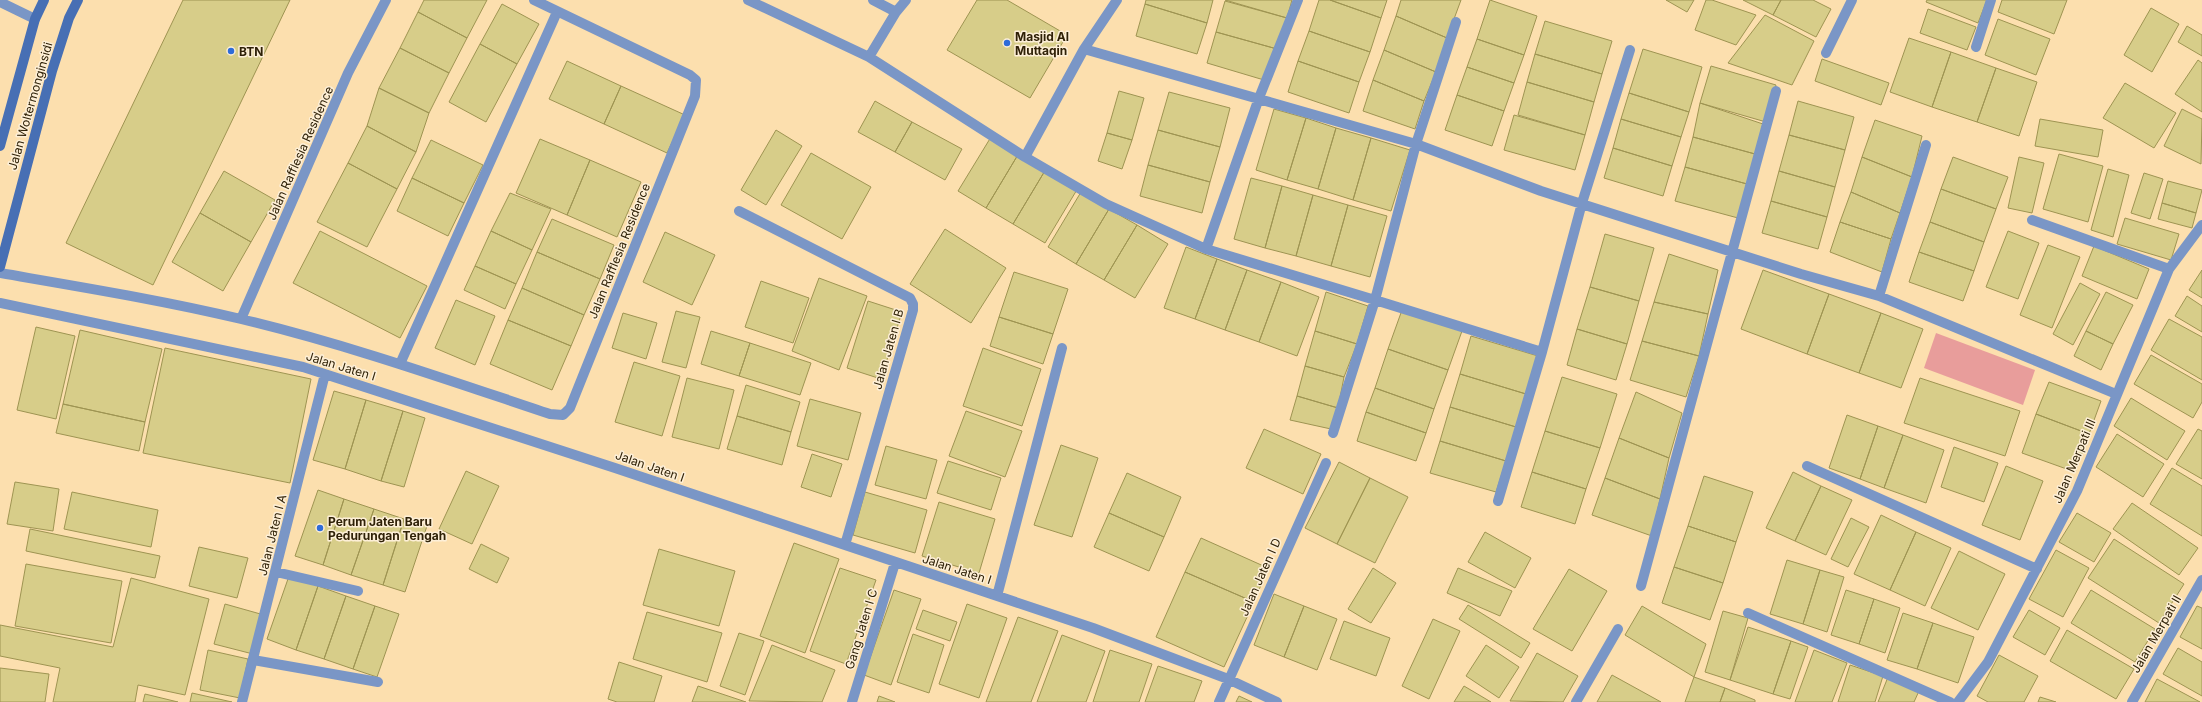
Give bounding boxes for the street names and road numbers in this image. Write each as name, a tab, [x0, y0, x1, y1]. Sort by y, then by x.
street label: Jalan Woltermonginsidi	[5, 40, 55, 172]
street label: Jalan Rafflesia Residence	[264, 84, 336, 222]
street label: Jalan Rafflesia Residence	[585, 181, 653, 321]
street label: Jalan Jaten I B	[869, 307, 907, 391]
street label: Jalan Jaten I	[304, 348, 378, 384]
street label: Jalan Merpati III	[2049, 416, 2099, 506]
street label: Jalan Jaten I	[614, 447, 686, 485]
street label: Jalan Jaten I A	[255, 493, 289, 577]
street label: Jalan Jaten I D	[1236, 536, 1284, 618]
street label: Jalan Jaten I	[921, 551, 993, 587]
street label: Gang Jaten I C	[842, 587, 880, 671]
street label: Jalan Merpati II	[2128, 593, 2184, 675]

